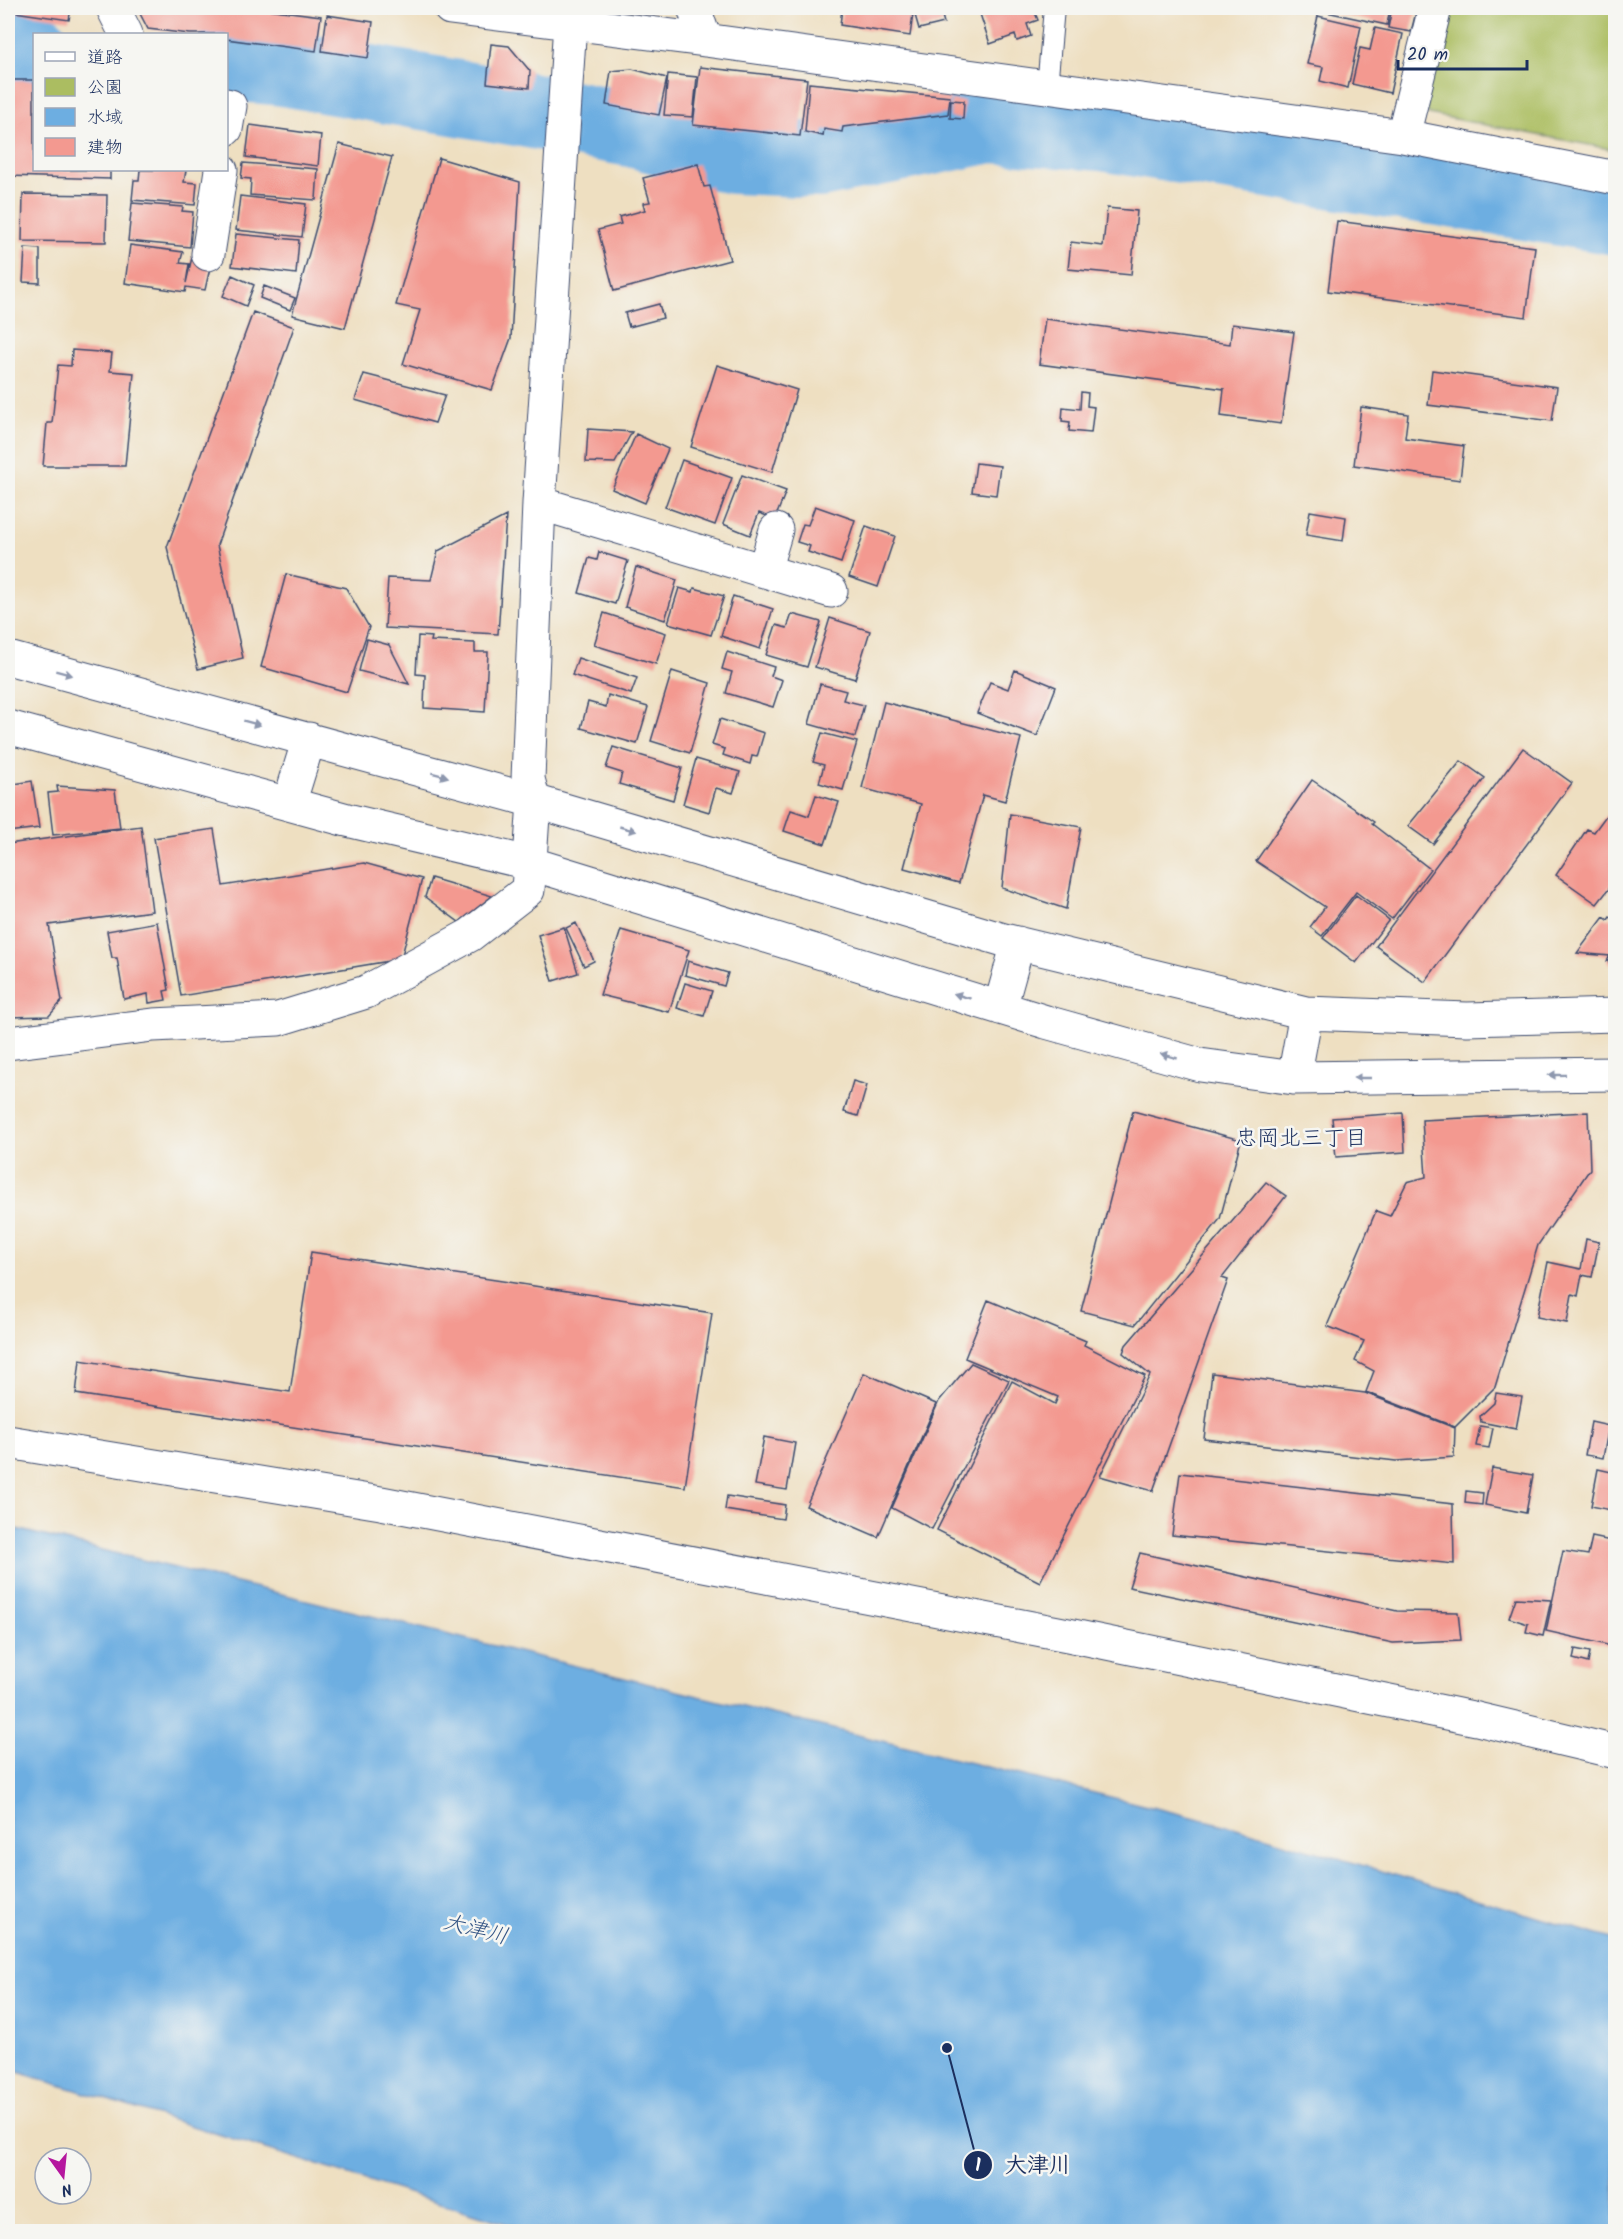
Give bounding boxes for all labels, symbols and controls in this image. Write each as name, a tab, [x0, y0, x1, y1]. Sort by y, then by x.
legend	[33, 33, 228, 171]
scale bar	[1398, 33, 1527, 71]
text: 20 m	[1407, 41, 1448, 70]
text: 道路	[87, 44, 123, 73]
text: 公園	[87, 74, 123, 103]
text: 水域	[87, 104, 123, 133]
text: 建物	[87, 134, 123, 163]
one-way arrow	[55, 668, 73, 678]
one-way arrow	[244, 719, 262, 728]
one-way arrow	[431, 771, 449, 780]
one-way arrow	[619, 825, 637, 834]
one-way arrow	[953, 991, 971, 1000]
one-way arrow	[1160, 1051, 1178, 1060]
one-way arrow	[1548, 1070, 1567, 1080]
one-way arrow	[1353, 1073, 1372, 1083]
district label: 忠岡北三丁目	[1235, 1122, 1367, 1157]
water label: 大津川	[439, 1905, 512, 1955]
callout: 大津川	[963, 2145, 1083, 2185]
north arrow	[33, 2146, 93, 2206]
text: 大津川	[1005, 2149, 1071, 2184]
text: 1	[975, 2152, 981, 2181]
text: N	[58, 2176, 75, 2202]

